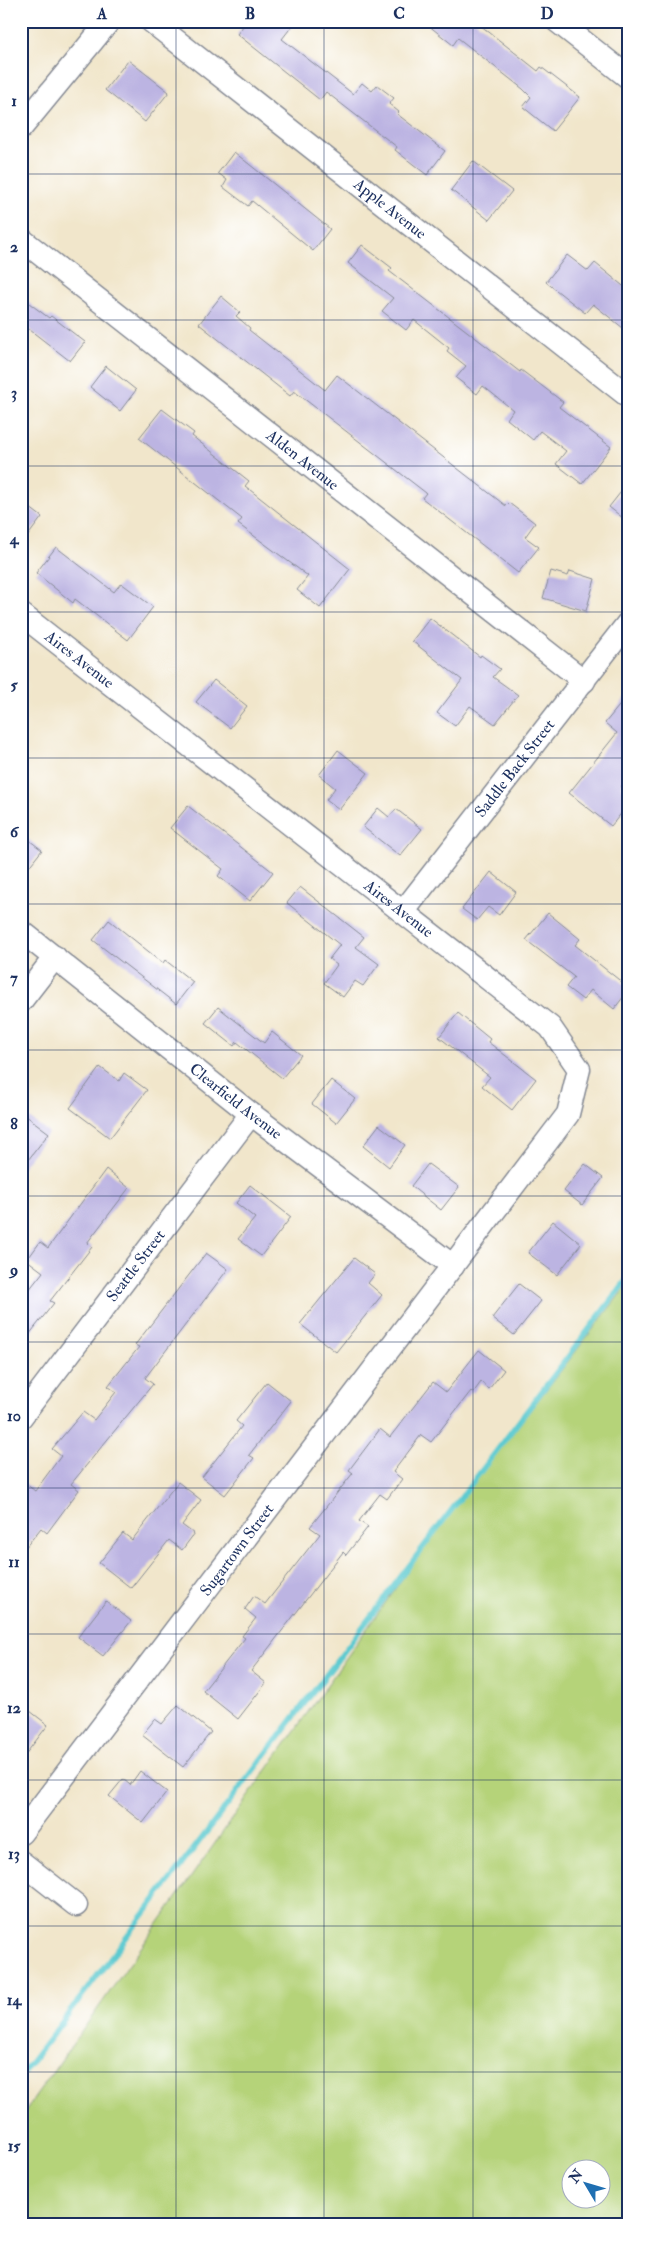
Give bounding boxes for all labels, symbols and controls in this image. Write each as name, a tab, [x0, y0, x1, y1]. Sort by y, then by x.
text: A	[96, 4, 108, 24]
text: B	[245, 4, 255, 24]
text: C	[393, 4, 405, 24]
text: D	[540, 4, 554, 24]
text: 1	[11, 91, 17, 111]
street label: Apple Avenue	[349, 174, 431, 244]
text: 2	[10, 237, 18, 257]
text: 3	[11, 383, 17, 403]
street label: Alden Avenue	[261, 425, 343, 495]
text: 4	[9, 529, 20, 549]
street label: Aires Avenue	[40, 626, 118, 693]
text: 5	[10, 675, 18, 695]
street label: Saddle Back Street	[471, 716, 559, 821]
text: 6	[10, 822, 20, 842]
street label: Aires Avenue	[359, 875, 437, 942]
text: 7	[10, 968, 18, 988]
street label: Clearfield Avenue	[185, 1059, 286, 1144]
text: 8	[10, 1114, 18, 1134]
street label: Seattle Street	[102, 1226, 170, 1306]
text: 9	[8, 1260, 18, 1280]
text: 10	[7, 1406, 21, 1426]
street label: Sugartown Street	[196, 1500, 278, 1600]
text: 11	[8, 1552, 20, 1572]
text: 12	[7, 1698, 21, 1718]
text: 13	[8, 1844, 20, 1864]
text: 14	[7, 1990, 23, 2010]
text: 15	[8, 2136, 21, 2156]
north arrow	[562, 2158, 612, 2208]
text: N	[565, 2166, 587, 2187]

